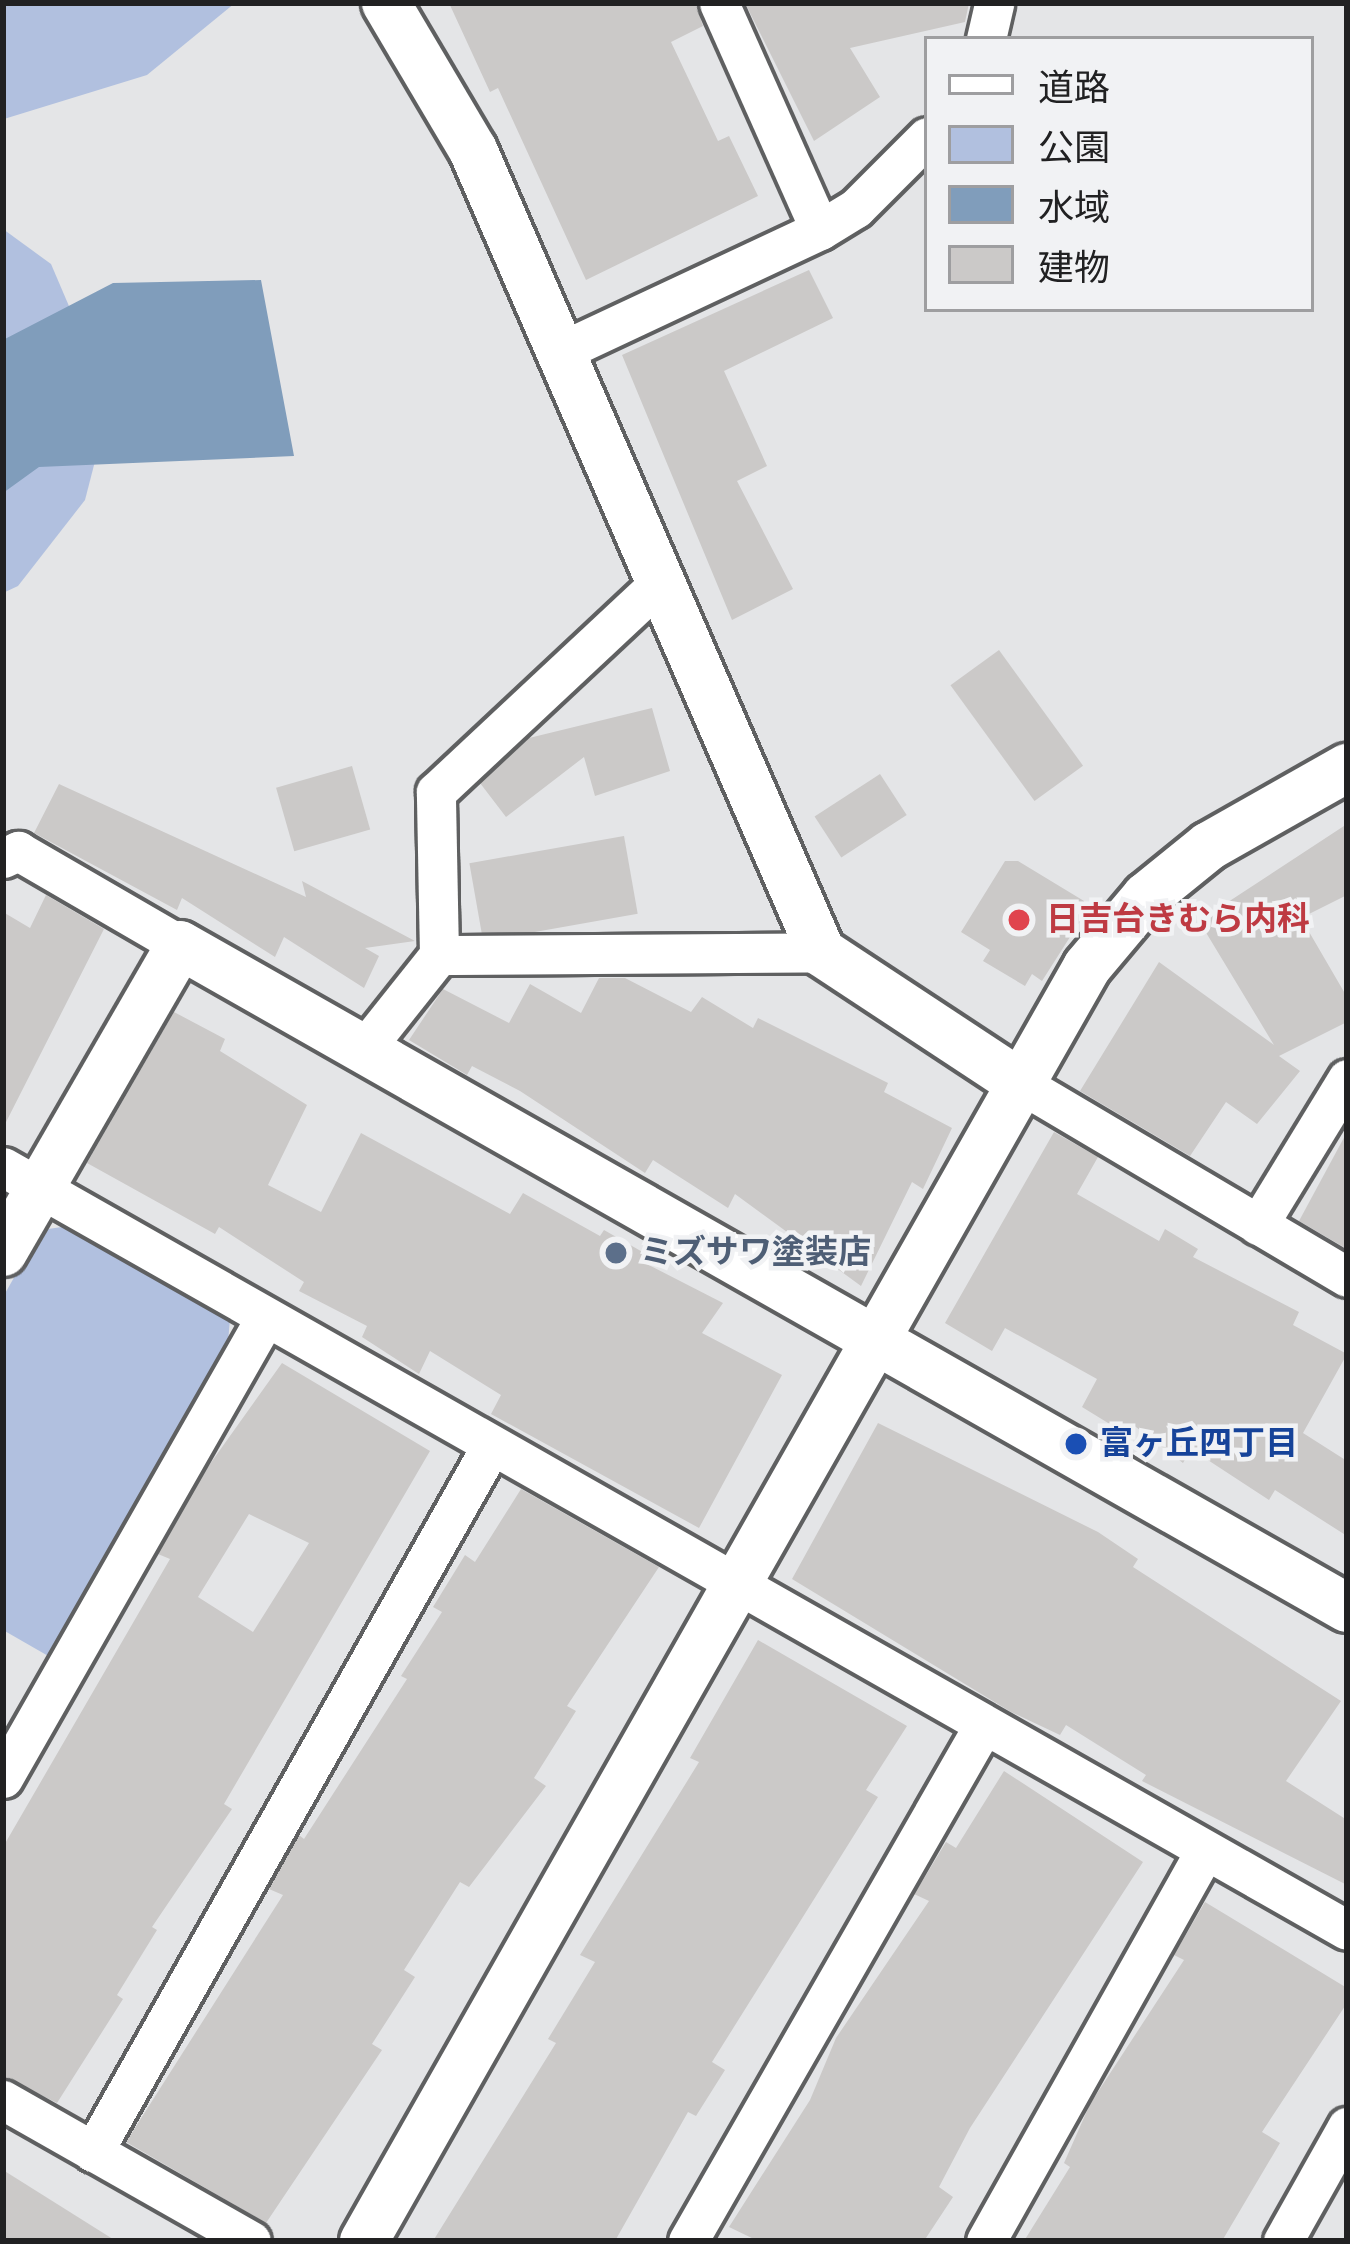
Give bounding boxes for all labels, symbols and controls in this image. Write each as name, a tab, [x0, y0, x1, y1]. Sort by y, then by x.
legend	[924, 36, 1314, 312]
text: 道路	[1038, 66, 1110, 110]
text: 公園	[1038, 126, 1110, 170]
text: 水域	[1038, 186, 1110, 230]
text: 建物	[1038, 246, 1110, 290]
place label: 日吉台きむら内科	[1046, 900, 1310, 940]
marker: 日吉台きむら内科	[1003, 904, 1035, 936]
place label: ミズサワ塗装店	[640, 1233, 871, 1273]
marker: ミズサワ塗装店	[603, 1240, 629, 1266]
place label: 富ヶ丘四丁目	[1100, 1424, 1298, 1464]
marker: 富ヶ丘四丁目	[1063, 1431, 1089, 1457]

